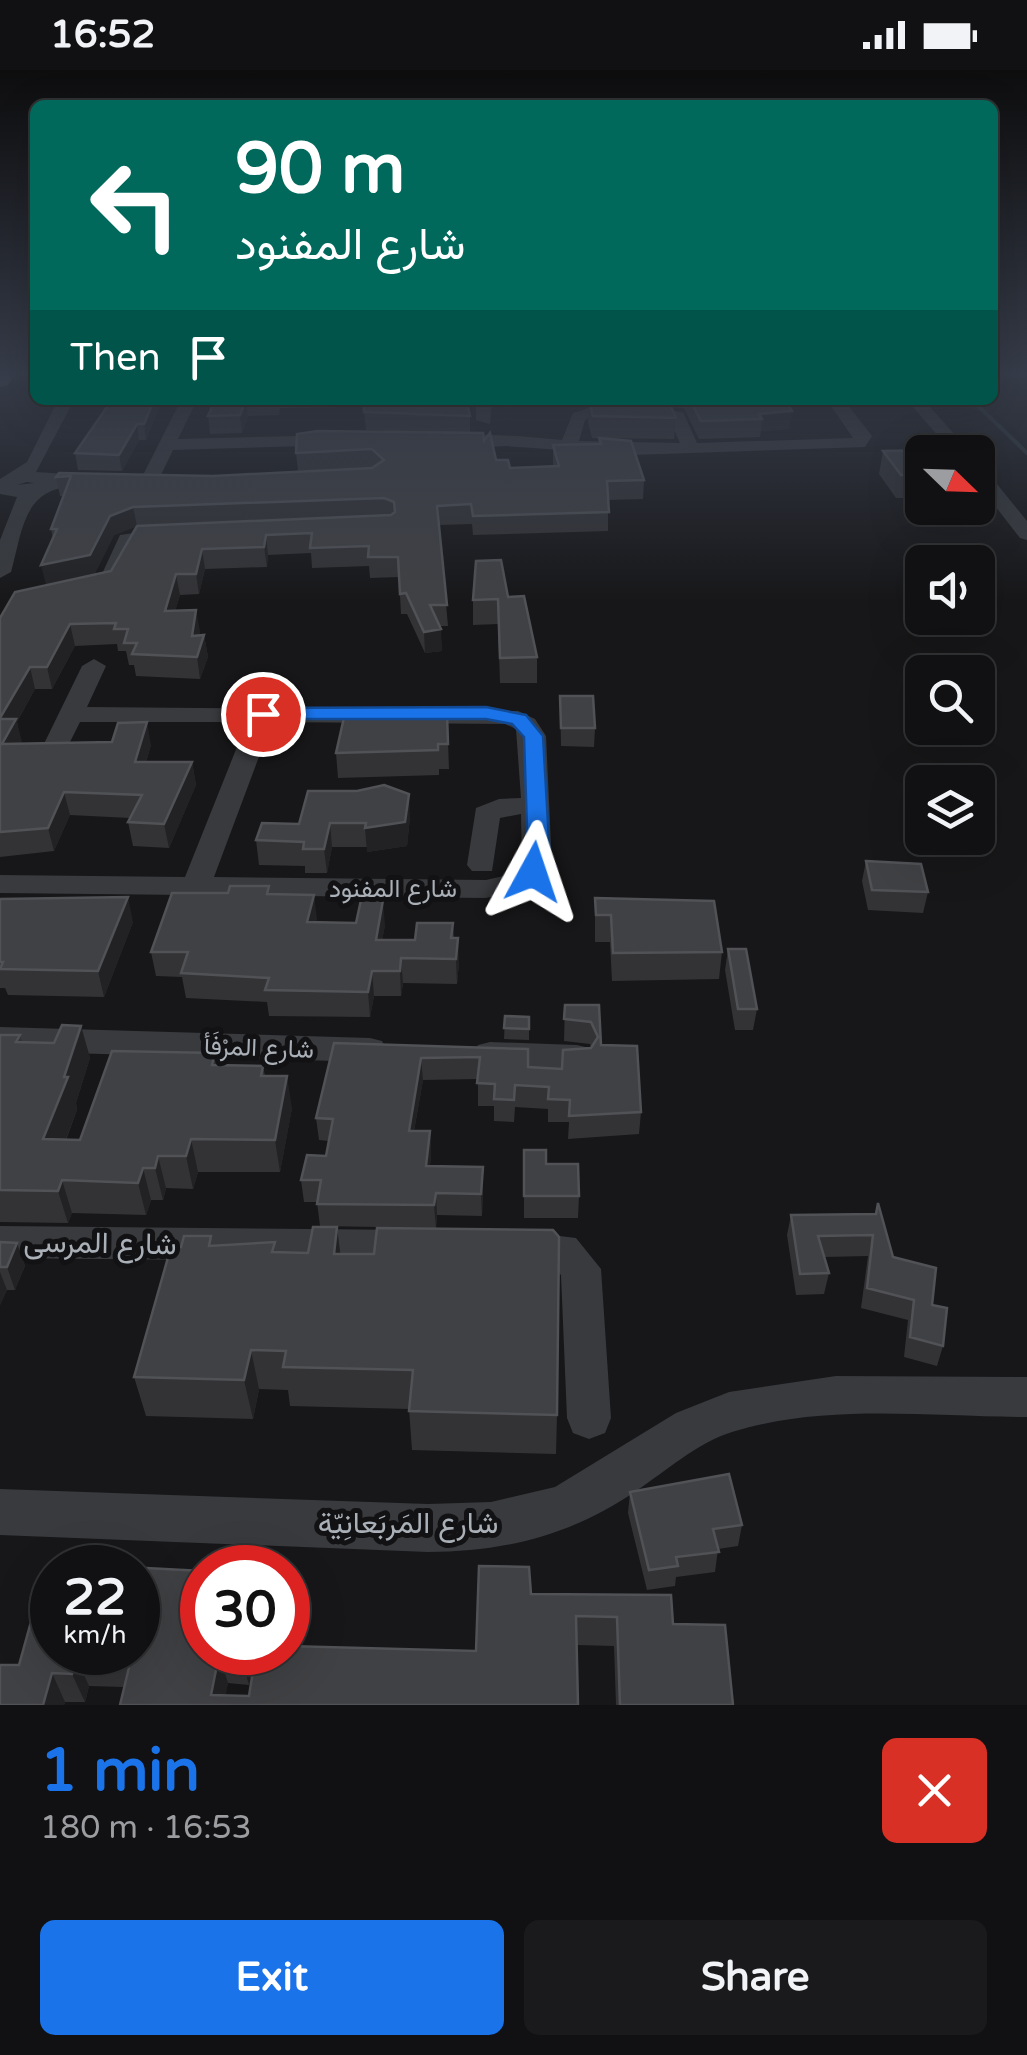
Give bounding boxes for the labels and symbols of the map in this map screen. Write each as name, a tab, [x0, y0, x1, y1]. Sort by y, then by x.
north arrow	[905, 435, 995, 525]
pin	[221, 672, 306, 757]
position arrow	[481, 820, 585, 924]
street label: شارع المفنود	[329, 874, 457, 905]
street label: شارع المرْفَأ	[203, 1030, 314, 1066]
street label: شارع المرسى	[23, 1224, 177, 1264]
street label: شارع المَربَعانِيّة	[318, 1505, 498, 1543]
speed limit sign: 30	[180, 1545, 310, 1675]

